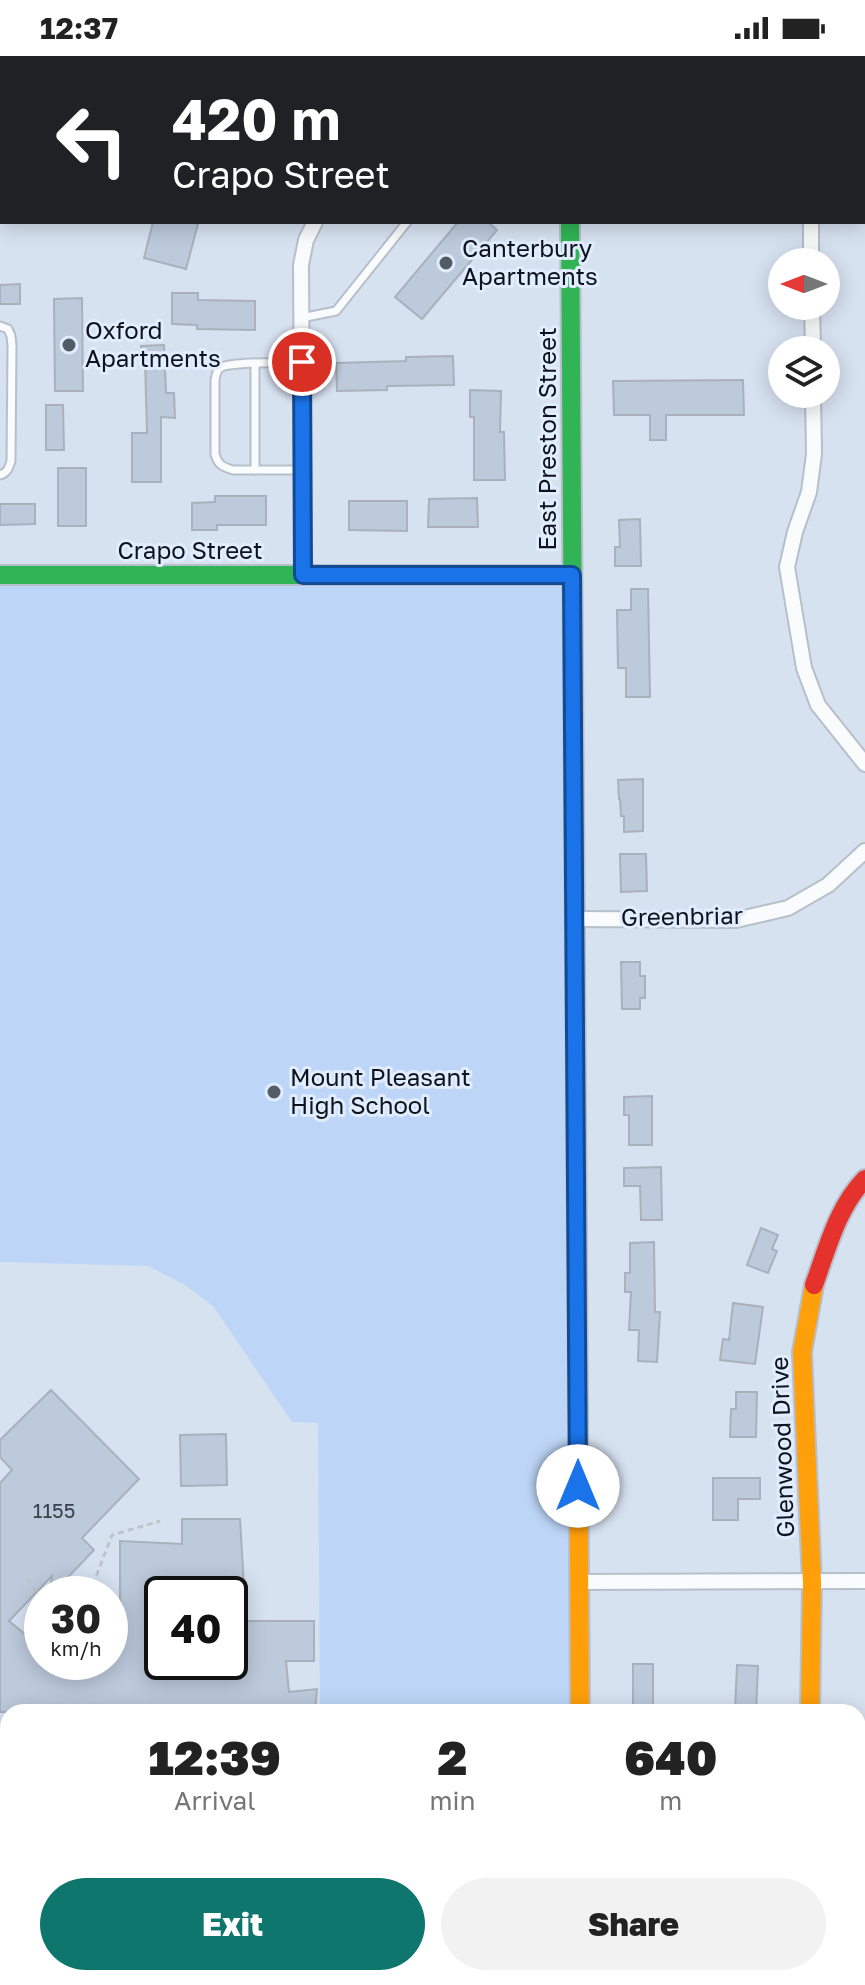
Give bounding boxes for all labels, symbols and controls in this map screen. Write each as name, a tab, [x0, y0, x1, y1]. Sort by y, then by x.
text: 12:37	[40, 10, 118, 46]
text: 420 m	[172, 85, 341, 152]
icon: left	[40, 88, 144, 192]
text: Crapo Street	[172, 153, 390, 196]
place label: Canterbury Apartments	[462, 233, 598, 290]
north arrow	[768, 248, 840, 320]
map controls	[768, 248, 840, 408]
marker: Canterbury Apartments	[437, 254, 455, 272]
place label: Oxford Apartments	[85, 315, 221, 372]
street label: East Preston Street	[532, 327, 561, 551]
pin	[268, 328, 336, 396]
marker: Oxford Apartments	[60, 336, 78, 354]
button: layers	[768, 336, 840, 408]
icon: arrive	[280, 340, 324, 384]
street label: Crapo Street	[117, 535, 263, 564]
street label: Greenbriar	[621, 900, 743, 931]
place label: Mount Pleasant High School	[290, 1062, 471, 1119]
marker: Mount Pleasant High School	[265, 1083, 283, 1101]
street label: Glenwood Drive	[764, 1356, 799, 1538]
position arrow	[536, 1444, 620, 1528]
house number: 1155	[33, 1498, 75, 1522]
speed limit sign: 40	[144, 1576, 248, 1680]
text: 30	[51, 1594, 101, 1642]
text: km/h	[51, 1636, 101, 1660]
text: 12:39	[149, 1728, 281, 1786]
text: 2	[438, 1728, 467, 1786]
text: 640	[624, 1728, 717, 1786]
text: Arrival	[174, 1785, 255, 1816]
text: min	[430, 1785, 475, 1816]
text: m	[659, 1785, 682, 1816]
button: Exit	[40, 1878, 425, 1970]
button: Share	[441, 1878, 826, 1970]

